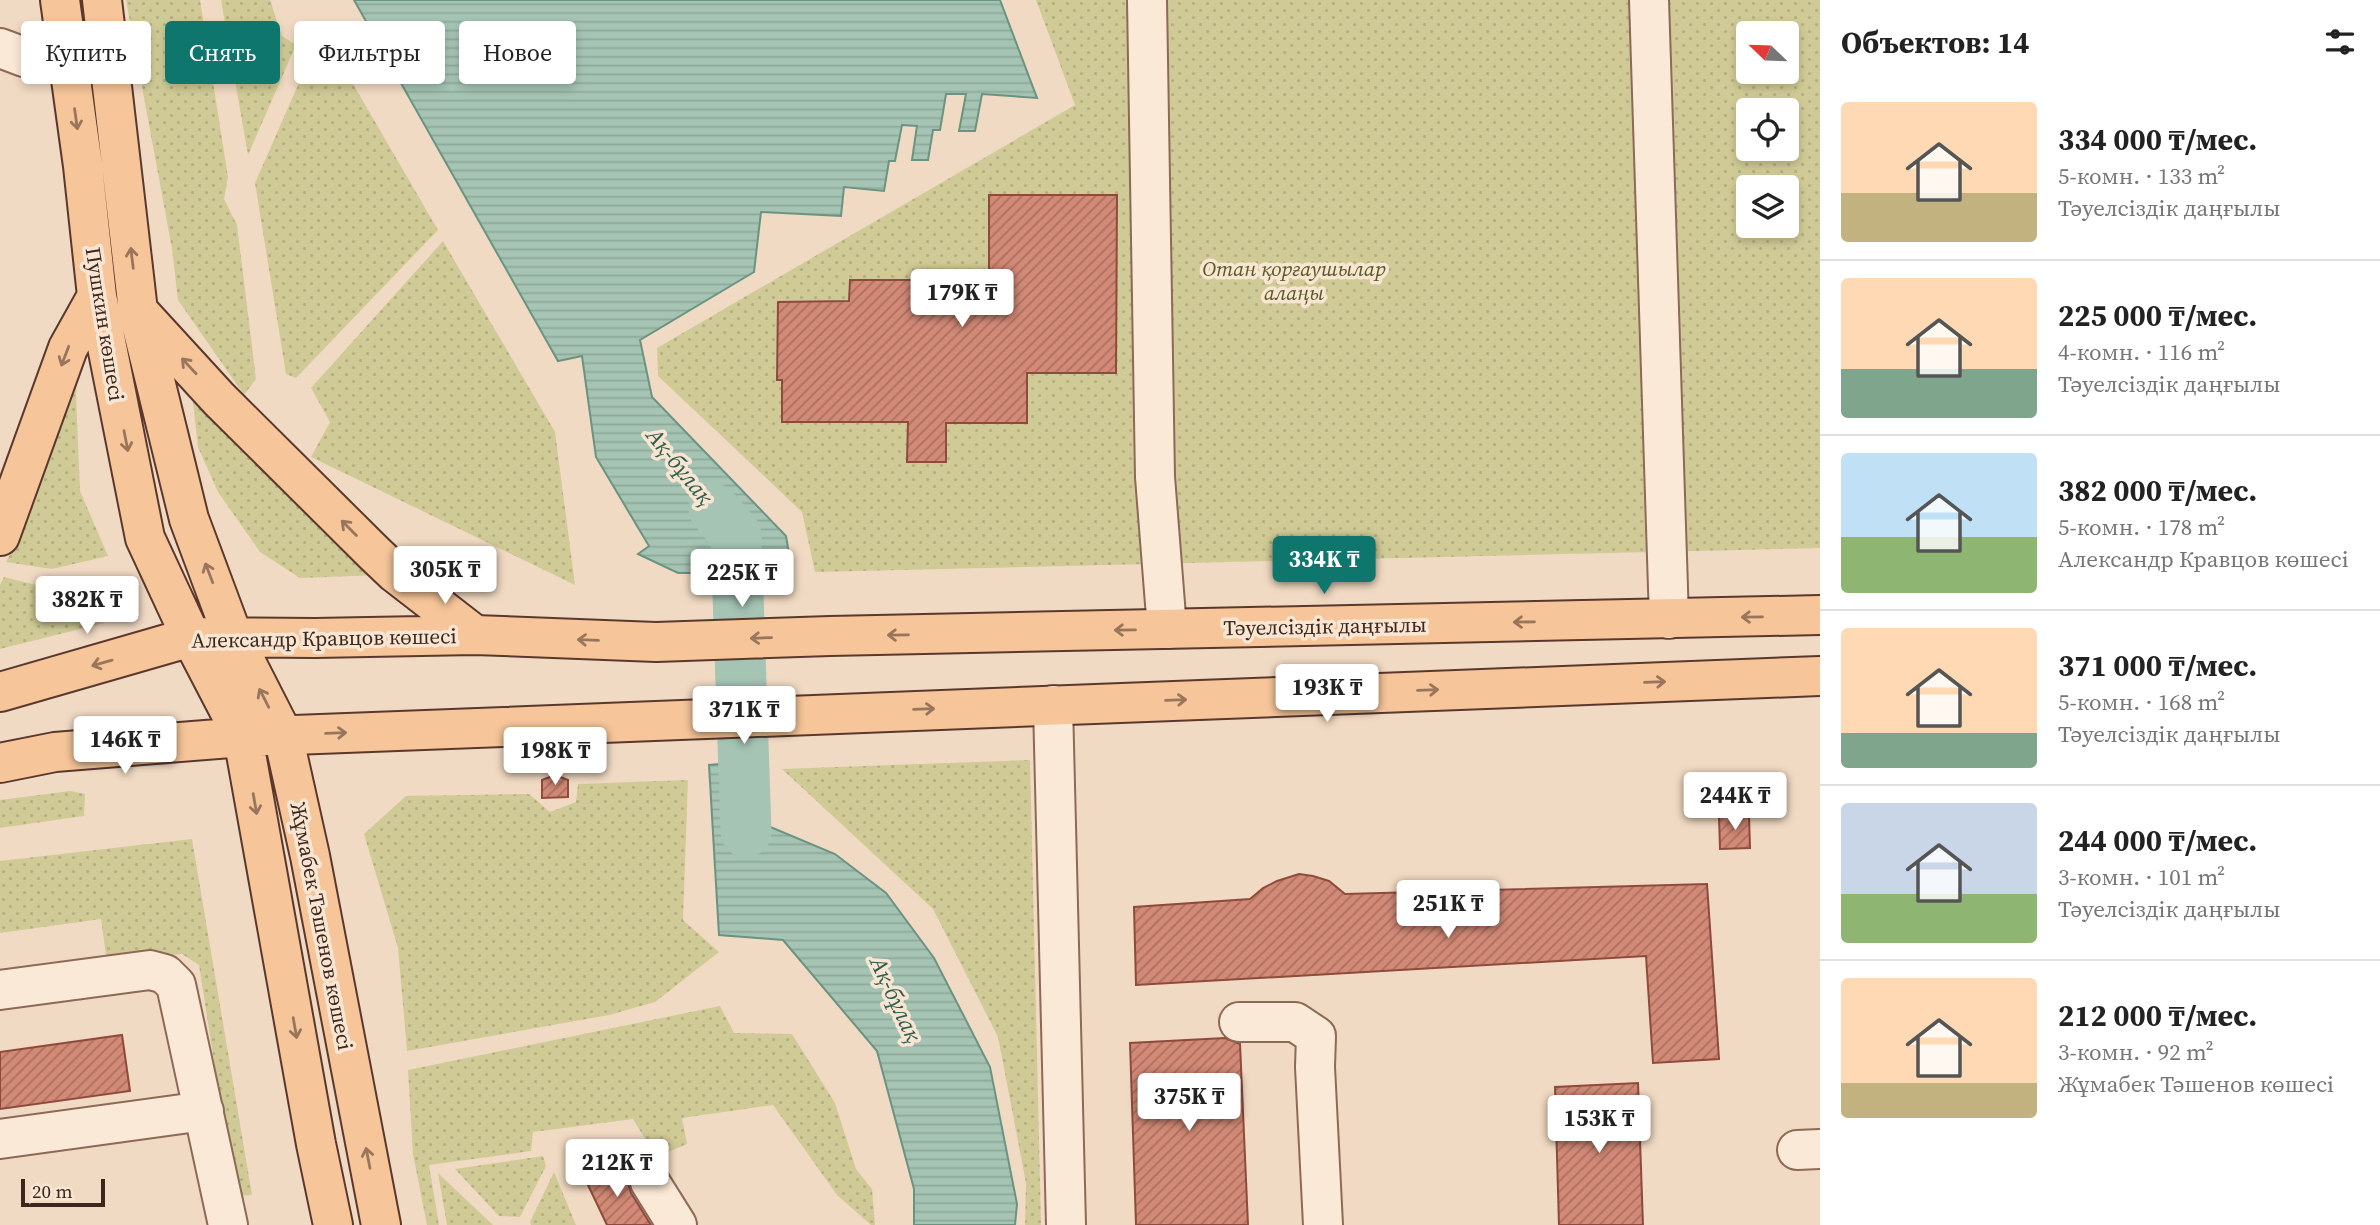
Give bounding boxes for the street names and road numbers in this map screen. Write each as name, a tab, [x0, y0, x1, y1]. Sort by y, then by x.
street label: Пушкин көшесі	[79, 245, 131, 403]
street label: Тәуелсіздік даңғылы	[1223, 610, 1427, 642]
street label: Александр Кравцов көшесі	[191, 621, 457, 655]
street label: Жұмабек Тәшенов көшесі	[284, 800, 360, 1052]

